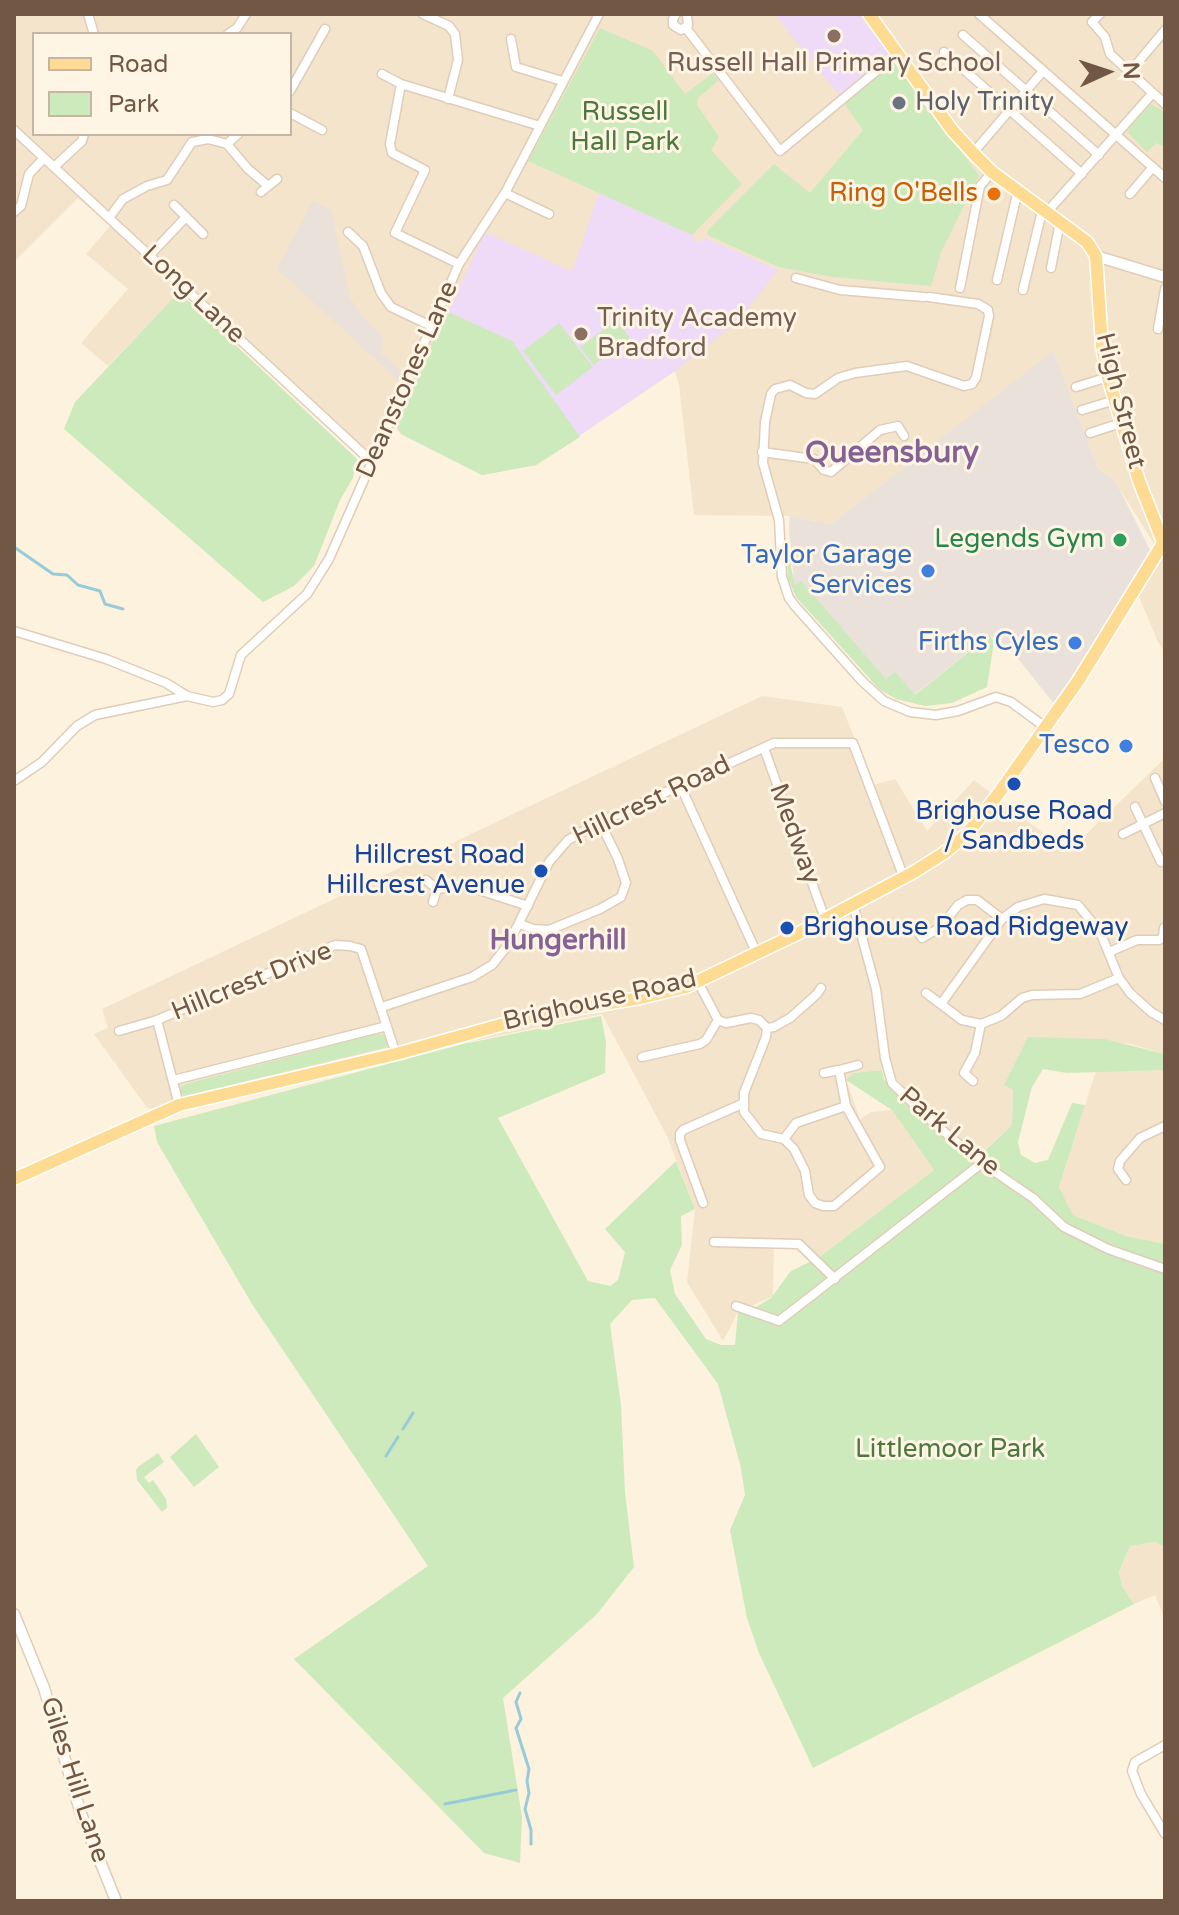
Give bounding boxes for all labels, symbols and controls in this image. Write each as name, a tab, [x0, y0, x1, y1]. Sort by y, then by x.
marker: Russell Hall Primary School	[825, 27, 843, 45]
legend	[32, 32, 292, 136]
north arrow	[1067, 32, 1147, 112]
place label: Russell Hall Primary School	[667, 48, 1001, 80]
text: Road	[108, 50, 168, 79]
text: N	[1118, 61, 1144, 80]
place label: Holy Trinity	[915, 87, 1054, 119]
text: Park	[108, 90, 159, 119]
marker: Holy Trinity	[890, 94, 908, 112]
park label: Russell Hall Park	[570, 97, 680, 158]
place label: Ring O'Bells	[829, 178, 978, 210]
marker: Ring O'Bells	[985, 185, 1003, 203]
street label: Long Lane	[135, 239, 251, 351]
street label: Deanstones Lane	[351, 277, 465, 483]
place label: Trinity Academy Bradford	[597, 303, 797, 364]
marker: Trinity Academy Bradford	[572, 325, 590, 343]
street label: High Street	[1088, 330, 1152, 472]
district label: Queensbury	[805, 436, 979, 472]
place label: Legends Gym	[934, 524, 1104, 556]
marker: Legends Gym	[1111, 531, 1129, 549]
place label: Taylor Garage Services	[741, 540, 912, 602]
marker: Taylor Garage Services	[919, 562, 937, 580]
place label: Firths Cyles	[918, 627, 1059, 659]
marker: Firths Cyles	[1066, 634, 1084, 652]
place label: Tesco	[1039, 730, 1110, 762]
marker: Tesco	[1117, 737, 1135, 755]
street label: Hillcrest Road	[568, 749, 736, 853]
marker: Brighouse Road / Sandbeds	[1005, 775, 1023, 793]
street label: Medway	[761, 779, 827, 889]
place label: Brighouse Road / Sandbeds	[915, 796, 1113, 858]
place label: Hillcrest Road Hillcrest Avenue	[326, 840, 525, 902]
marker: Hillcrest Road Hillcrest Avenue	[532, 862, 550, 880]
place label: Brighouse Road Ridgeway	[803, 912, 1128, 944]
marker: Brighouse Road Ridgeway	[778, 919, 796, 937]
district label: Hungerhill	[489, 925, 627, 959]
street label: Hillcrest Drive	[167, 936, 337, 1028]
street label: Brighouse Road	[500, 964, 700, 1038]
street label: Park Lane	[892, 1081, 1006, 1183]
park label: Littlemoor Park	[855, 1434, 1045, 1466]
street label: Giles Hill Lane	[33, 1693, 115, 1867]

